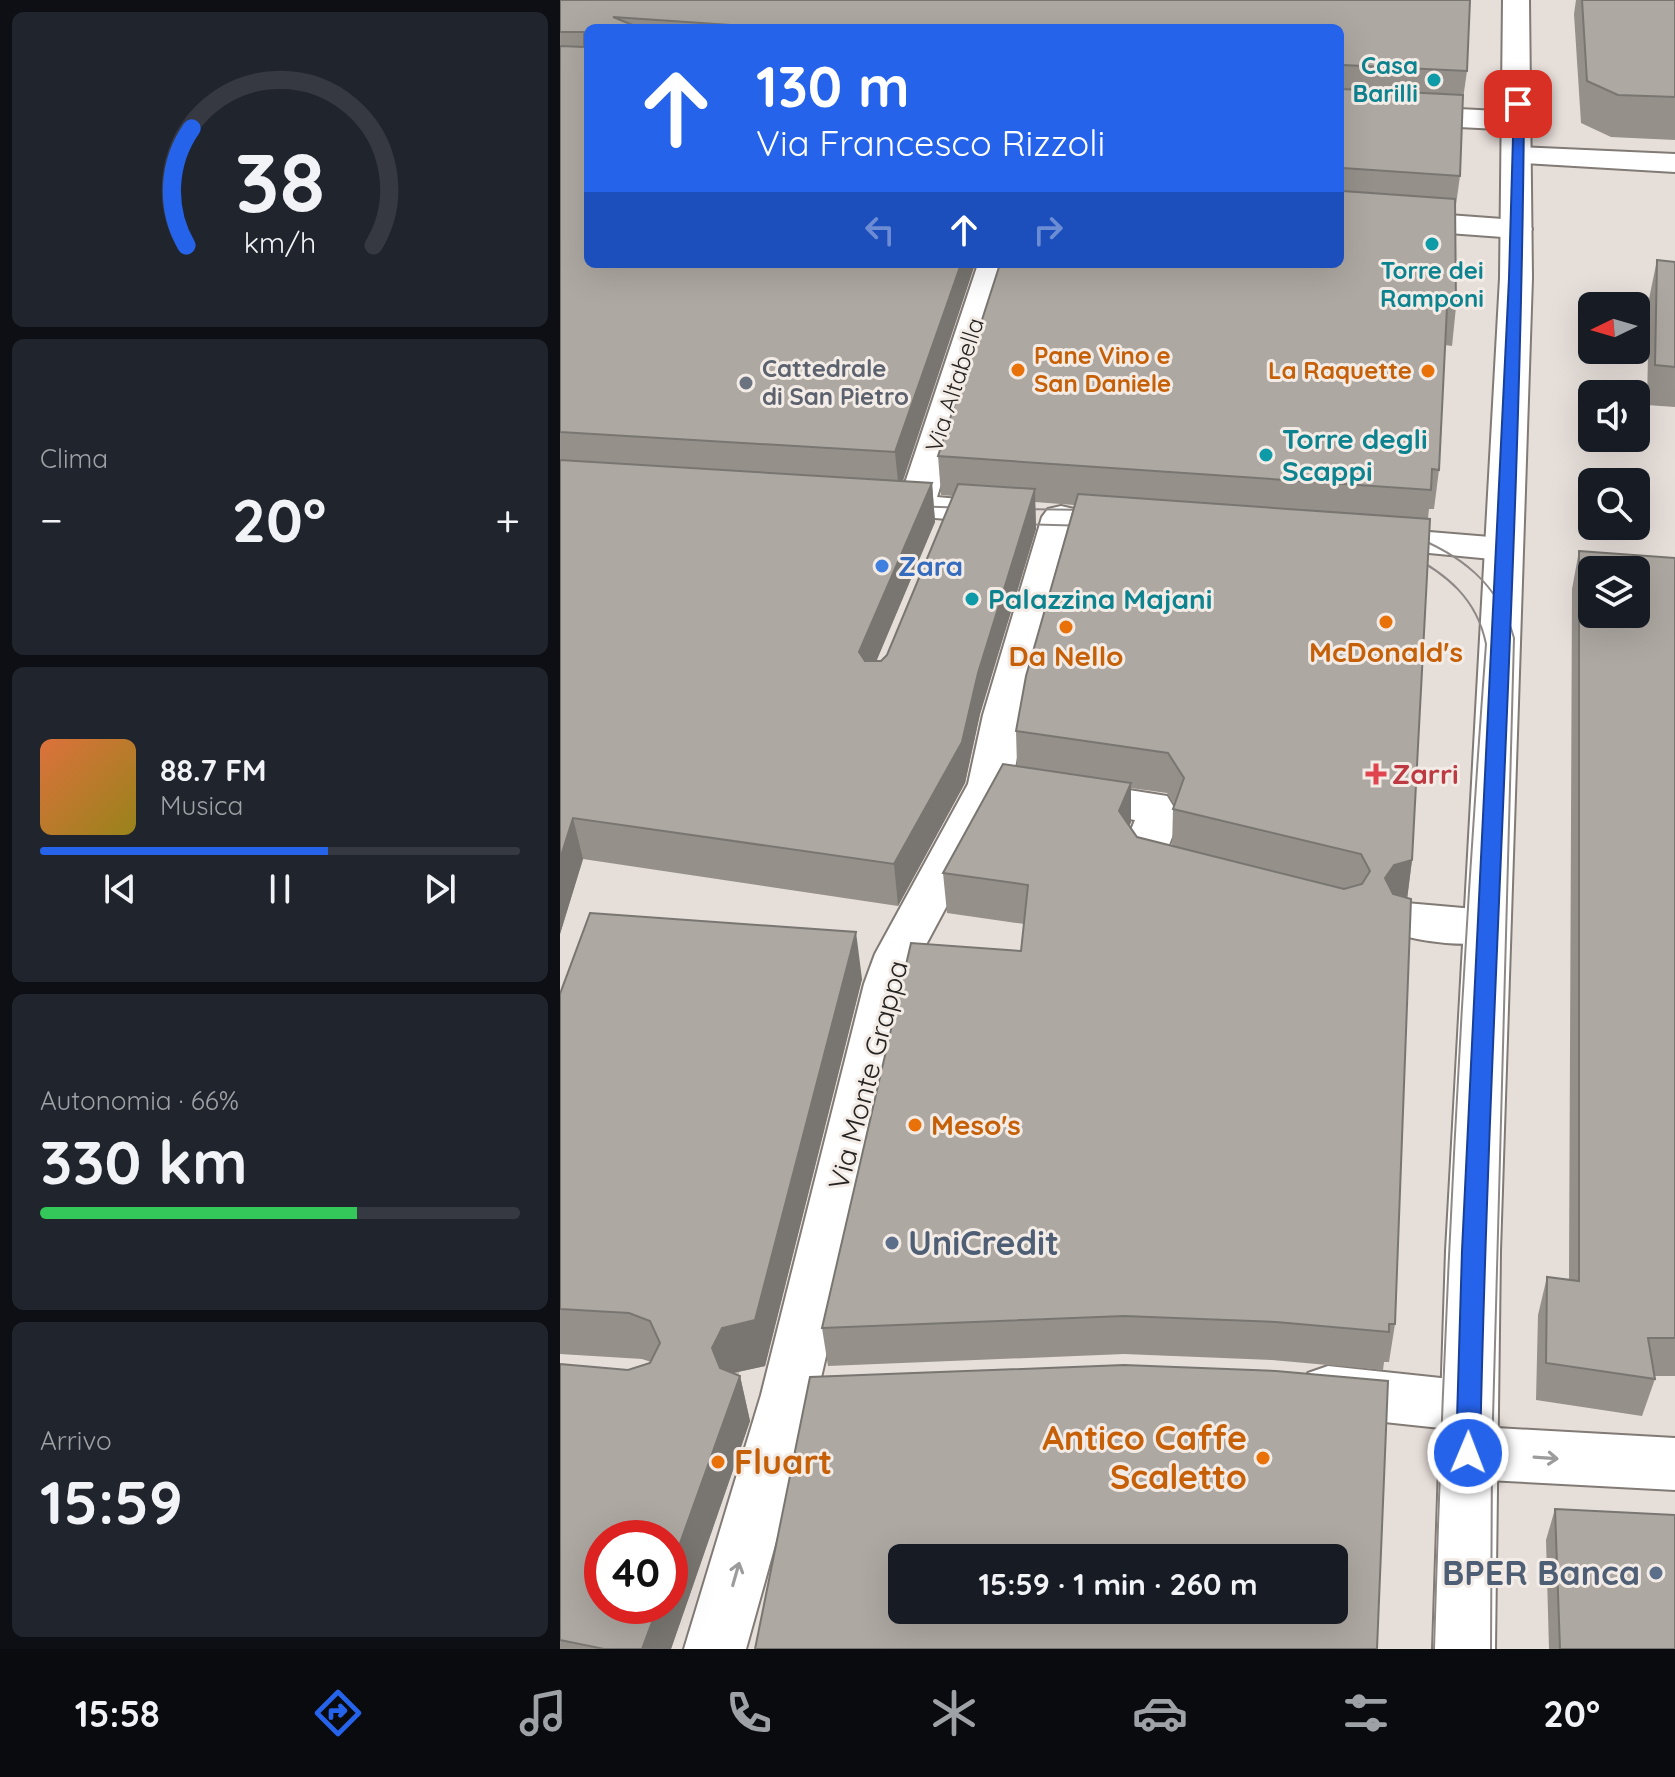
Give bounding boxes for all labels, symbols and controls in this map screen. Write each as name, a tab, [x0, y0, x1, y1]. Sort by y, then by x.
place label: Casa Barilli	[1353, 50, 1418, 108]
text: 130 m	[756, 51, 910, 121]
icon: ahead	[624, 56, 728, 160]
pin	[1484, 70, 1552, 138]
marker: Casa Barilli	[1425, 71, 1443, 89]
icon: arrive	[1496, 82, 1540, 126]
text: Via Francesco Rizzoli	[756, 120, 1105, 165]
text: 38	[235, 128, 325, 232]
icon: left	[858, 208, 902, 252]
icon: ahead	[942, 208, 986, 252]
icon: right	[1026, 208, 1070, 252]
text: km/h	[244, 224, 316, 260]
marker: Torre dei Ramponi	[1423, 235, 1441, 253]
place label: Torre dei Ramponi	[1380, 255, 1484, 313]
north arrow	[1578, 292, 1650, 364]
map controls	[1578, 292, 1650, 628]
street label: Via Altabella	[918, 314, 990, 456]
place label: Pane Vino e San Daniele	[1034, 340, 1171, 398]
place label: Cattedrale di San Pietro	[762, 353, 909, 411]
place label: La Raquette	[1268, 355, 1412, 385]
marker: Pane Vino e San Daniele	[1009, 361, 1027, 379]
marker: La Raquette	[1419, 362, 1437, 380]
marker: Cattedrale di San Pietro	[737, 374, 755, 392]
button: sound	[1578, 380, 1650, 452]
place label: Torre degli Scappi	[1282, 421, 1428, 488]
text: Clima	[40, 442, 108, 475]
marker: Torre degli Scappi	[1257, 446, 1275, 464]
button: search	[1578, 468, 1650, 540]
text: 20°	[232, 482, 326, 557]
text: −	[40, 492, 63, 547]
text: +	[495, 492, 520, 547]
place label: Zara	[898, 548, 963, 583]
button: layers	[1578, 556, 1650, 628]
marker: Zara	[873, 557, 891, 575]
place label: Palazzina Majani	[988, 581, 1212, 616]
marker: Palazzina Majani	[963, 590, 981, 608]
marker: McDonald's	[1377, 613, 1395, 631]
marker: Da Nello	[1057, 618, 1075, 636]
place label: McDonald's	[1309, 634, 1463, 669]
place label: Da Nello	[1009, 638, 1123, 673]
text: 88.7 FM	[160, 751, 267, 789]
place label: Zarri	[1392, 756, 1459, 791]
marker: Zarri	[1367, 765, 1385, 783]
text: Musica	[160, 789, 243, 822]
icon: previous	[98, 867, 142, 911]
icon: pause	[258, 867, 302, 911]
icon: next	[418, 867, 462, 911]
street label: Via Monte Grappa	[820, 956, 915, 1193]
text: Autonomia · 66%	[40, 1084, 239, 1117]
place label: Meso's	[931, 1107, 1021, 1142]
marker: Meso's	[906, 1116, 924, 1134]
text: 330 km	[40, 1124, 248, 1199]
place label: UniCredit	[908, 1221, 1059, 1264]
marker: UniCredit	[883, 1234, 901, 1252]
position arrow	[1426, 1411, 1510, 1495]
place label: Antico Caffe Scaletto	[1042, 1416, 1247, 1498]
text: Arrivo	[40, 1424, 112, 1457]
place label: Fluart	[734, 1440, 832, 1483]
marker: Antico Caffe Scaletto	[1254, 1449, 1272, 1467]
one-way arrow	[1532, 1451, 1559, 1466]
marker: Fluart	[709, 1453, 727, 1471]
text: 15:59	[40, 1464, 183, 1539]
speed limit sign: 40	[584, 1520, 688, 1624]
place label: BPER Banca	[1442, 1551, 1640, 1594]
one-way arrow	[730, 1562, 745, 1588]
marker: BPER Banca	[1647, 1564, 1665, 1582]
text: 15:59 · 1 min · 260 m	[978, 1565, 1258, 1603]
icon: directions	[310, 1685, 366, 1741]
icon: music	[515, 1685, 571, 1741]
icon: phone	[721, 1685, 777, 1741]
icon: climate	[926, 1685, 982, 1741]
icon: car	[1132, 1685, 1188, 1741]
icon: filters	[1338, 1685, 1394, 1741]
text: 15:58	[75, 1691, 160, 1736]
text: 20°	[1543, 1691, 1600, 1736]

